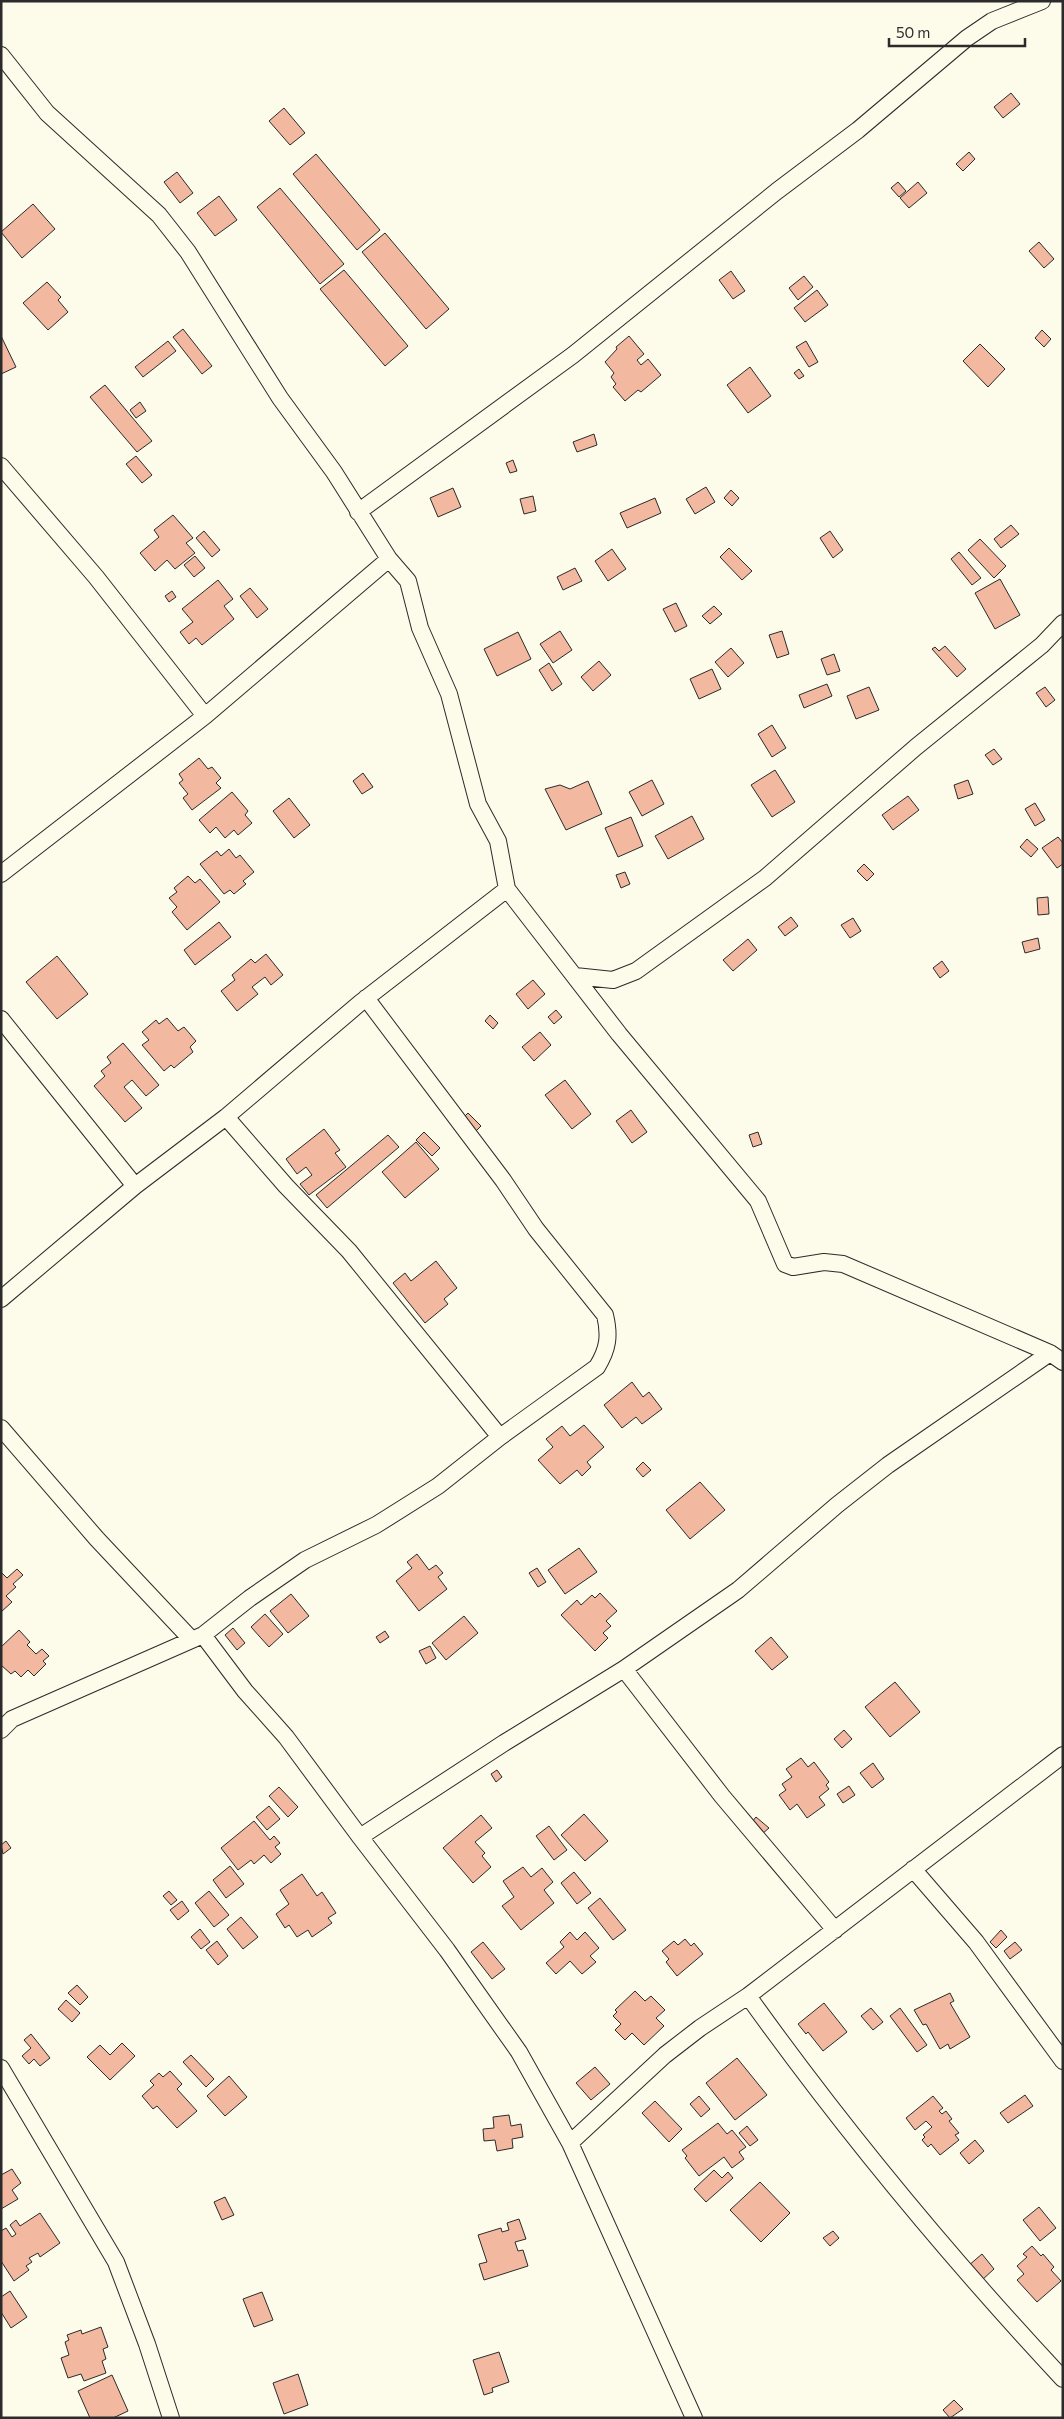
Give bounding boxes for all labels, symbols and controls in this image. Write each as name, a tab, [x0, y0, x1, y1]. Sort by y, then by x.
scale bar	[889, 15, 1025, 47]
text: 50 m	[896, 23, 930, 41]

